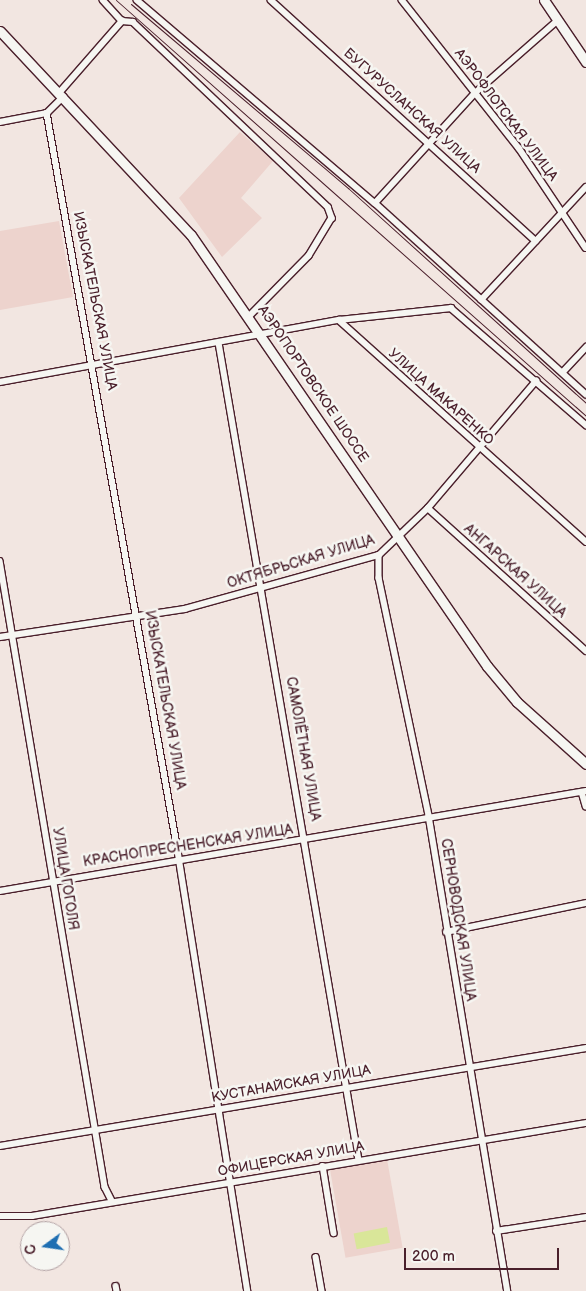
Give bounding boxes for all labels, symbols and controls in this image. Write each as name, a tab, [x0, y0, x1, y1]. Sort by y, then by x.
street label: БУГУРУСЛАНСКАЯ УЛИЦА	[340, 45, 484, 177]
street label: АЭРОФЛОТСКАЯ УЛИЦА	[451, 46, 561, 184]
street label: ИЗЫСКАТЕЛЬСКАЯ УЛИЦА	[69, 210, 121, 392]
street label: АЭРОПОРТОВСКОЕ ШОССЕ	[254, 302, 372, 466]
street label: УЛИЦА МАКАРЕНКО	[385, 345, 497, 449]
street label: АНГАРСКАЯ УЛИЦА	[460, 521, 570, 621]
street label: ОКТЯБРЬСКАЯ УЛИЦА	[225, 532, 377, 592]
street label: ИЗЫСКАТЕЛЬСКАЯ УЛИЦА	[141, 609, 189, 791]
street label: САМОЛЁТНАЯ УЛИЦА	[282, 676, 324, 822]
street label: КРАСНОПРЕСНЕНСКАЯ УЛИЦА	[82, 821, 294, 871]
street label: УЛИЦА ГОГОЛЯ	[49, 826, 81, 932]
street label: СЕРНОВОДСКАЯ УЛИЦА	[437, 838, 479, 1002]
street label: КУСТАНАЙСКАЯ УЛИЦА	[210, 1062, 372, 1106]
street label: ОФИЦЕРСКАЯ УЛИЦА	[217, 1138, 365, 1180]
north arrow	[20, 1221, 70, 1271]
scale bar	[406, 1238, 561, 1270]
text: С	[22, 1243, 40, 1256]
text: 200 m	[412, 1247, 455, 1266]

